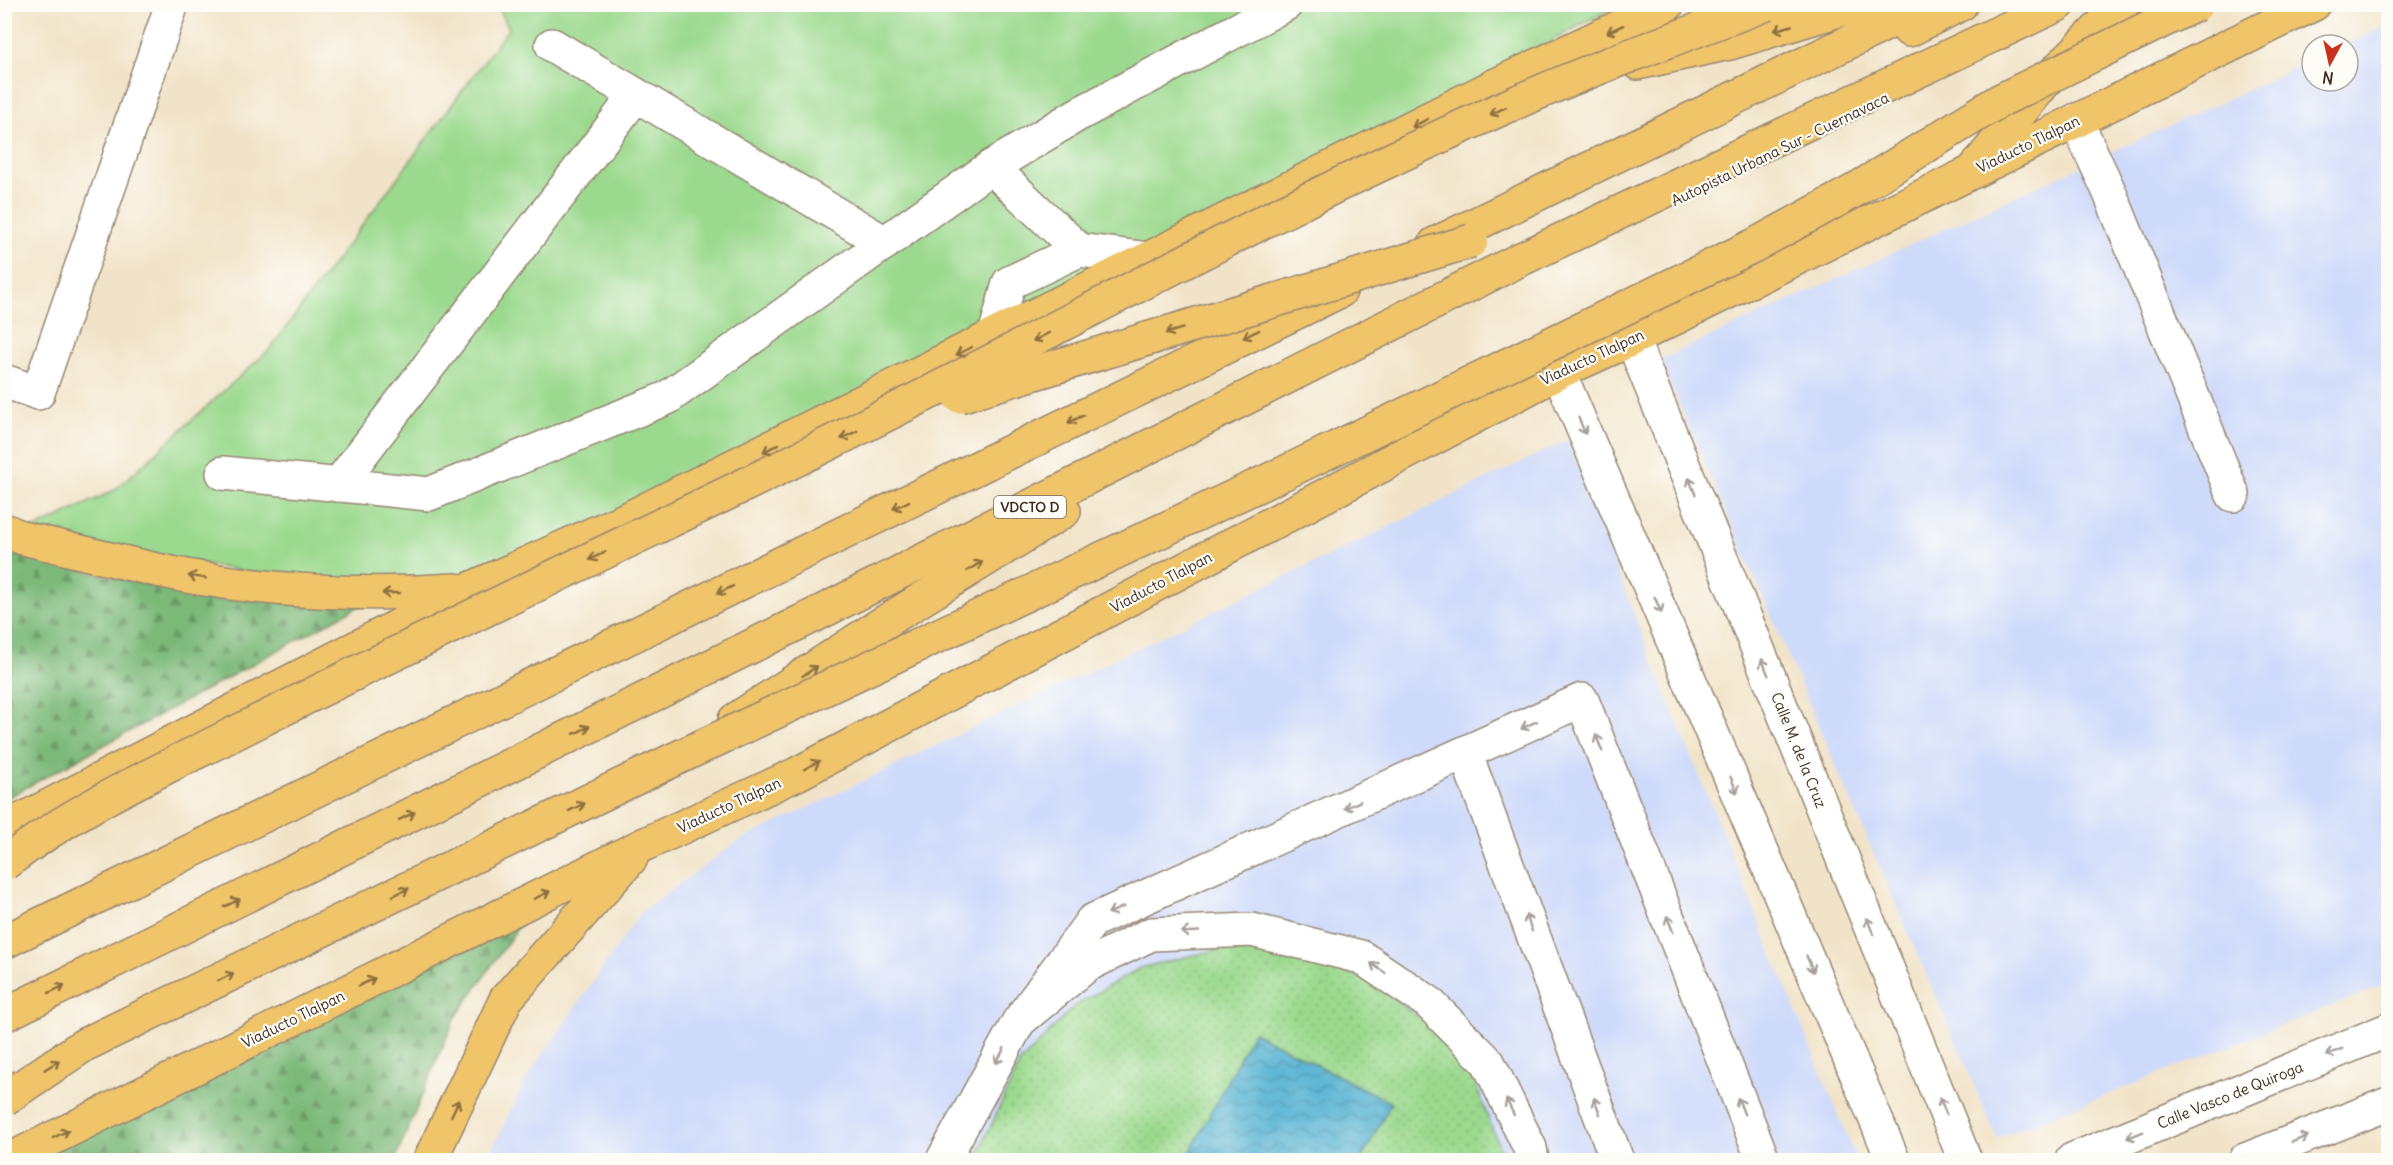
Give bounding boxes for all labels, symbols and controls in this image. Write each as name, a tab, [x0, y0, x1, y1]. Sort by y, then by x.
one-way arrow	[1774, 23, 1793, 34]
one-way arrow	[1606, 24, 1624, 36]
north arrow	[2300, 33, 2360, 93]
text: N	[2321, 67, 2335, 89]
street label: Autopista Urbana Sur - Cuernavaca	[1668, 88, 1892, 210]
one-way arrow	[1489, 106, 1507, 117]
street label: Viaducto Tlalpan	[1973, 111, 2083, 177]
one-way arrow	[1412, 118, 1430, 130]
street label: Viaducto Tlalpan	[1537, 325, 1647, 389]
one-way arrow	[1165, 326, 1184, 337]
one-way arrow	[1243, 329, 1261, 340]
one-way arrow	[1032, 332, 1050, 343]
one-way arrow	[955, 346, 973, 357]
one-way arrow	[1067, 414, 1085, 426]
one-way arrow	[1576, 416, 1588, 434]
one-way arrow	[840, 430, 858, 442]
one-way arrow	[762, 442, 780, 454]
one-way arrow	[1686, 478, 1697, 496]
road number: VDCTO D	[994, 496, 1066, 518]
one-way arrow	[892, 500, 910, 511]
street label: Viaducto Tlalpan	[1107, 547, 1215, 617]
one-way arrow	[589, 550, 606, 562]
one-way arrow	[966, 560, 983, 572]
one-way arrow	[187, 572, 207, 583]
one-way arrow	[717, 585, 735, 597]
one-way arrow	[381, 587, 401, 599]
one-way arrow	[1653, 595, 1664, 614]
one-way arrow	[1759, 658, 1770, 677]
one-way arrow	[802, 664, 819, 677]
street label: Calle M. de la Cruz	[1767, 689, 1831, 811]
one-way arrow	[1521, 719, 1539, 731]
one-way arrow	[572, 724, 590, 736]
one-way arrow	[1593, 734, 1604, 753]
one-way arrow	[803, 759, 821, 770]
street label: Viaducto Tlalpan	[674, 773, 784, 837]
one-way arrow	[1729, 775, 1740, 793]
one-way arrow	[567, 800, 585, 812]
one-way arrow	[1343, 800, 1361, 812]
one-way arrow	[397, 810, 415, 822]
one-way arrow	[392, 885, 410, 897]
one-way arrow	[533, 889, 550, 901]
one-way arrow	[222, 896, 240, 908]
one-way arrow	[1107, 905, 1126, 916]
one-way arrow	[1522, 914, 1533, 933]
one-way arrow	[1664, 916, 1675, 934]
one-way arrow	[1864, 917, 1875, 935]
one-way arrow	[1180, 927, 1200, 938]
one-way arrow	[1805, 954, 1816, 973]
one-way arrow	[1370, 962, 1386, 974]
one-way arrow	[216, 970, 234, 982]
one-way arrow	[358, 976, 376, 987]
one-way arrow	[48, 983, 65, 995]
street label: Viaducto Tlalpan	[238, 986, 348, 1052]
one-way arrow	[994, 1046, 1005, 1064]
one-way arrow	[2326, 1047, 2344, 1058]
street label: Calle Vasco de Quiroga	[2154, 1057, 2306, 1133]
one-way arrow	[43, 1059, 60, 1071]
one-way arrow	[1591, 1097, 1602, 1116]
one-way arrow	[1735, 1097, 1746, 1116]
one-way arrow	[1503, 1098, 1515, 1116]
one-way arrow	[1937, 1098, 1948, 1116]
one-way arrow	[449, 1099, 461, 1117]
one-way arrow	[52, 1128, 70, 1140]
one-way arrow	[2126, 1130, 2144, 1141]
one-way arrow	[2290, 1133, 2309, 1144]

